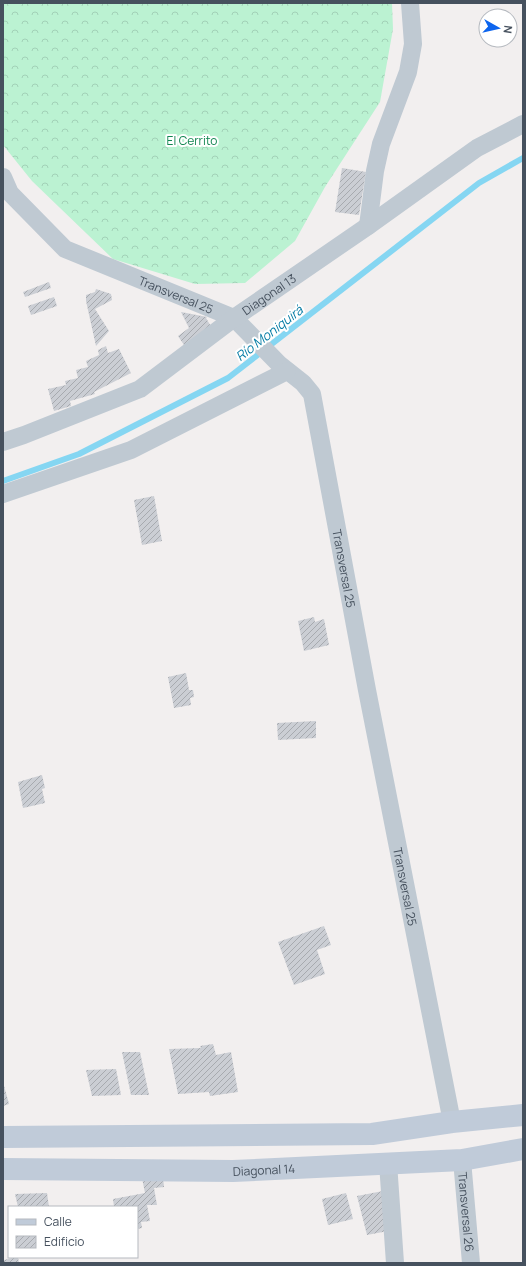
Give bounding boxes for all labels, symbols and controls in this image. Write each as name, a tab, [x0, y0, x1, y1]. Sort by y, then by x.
north arrow	[478, 8, 518, 48]
text: N	[500, 25, 516, 35]
park label: El Cerrito	[167, 132, 217, 149]
street label: Diagonal 13	[238, 269, 299, 319]
street label: Transversal 25	[136, 271, 216, 317]
water label: Río Moniquirá	[232, 300, 307, 365]
street label: Transversal 25	[329, 528, 360, 609]
street label: Transversal 25	[390, 846, 422, 927]
street label: Diagonal 14	[232, 1160, 296, 1180]
street label: Transversal 26	[455, 1171, 478, 1252]
legend	[8, 1206, 138, 1258]
text: Calle	[44, 1213, 72, 1230]
text: Edificio	[44, 1233, 84, 1250]

